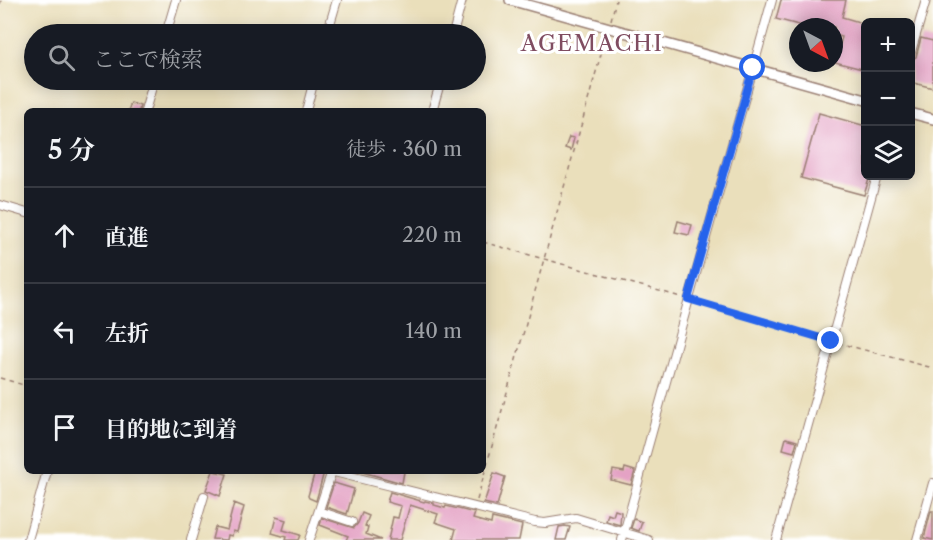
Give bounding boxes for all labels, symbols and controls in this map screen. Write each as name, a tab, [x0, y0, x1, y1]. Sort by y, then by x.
north arrow	[789, 18, 843, 72]
map controls	[861, 18, 915, 180]
button: +	[861, 18, 915, 72]
search box	[24, 24, 486, 90]
district label: AGEMACHI	[520, 30, 663, 57]
icon: search	[45, 41, 78, 74]
text: ここで検索	[93, 46, 203, 73]
route start	[739, 54, 765, 80]
button: −	[861, 72, 915, 126]
button: layers	[861, 126, 915, 180]
text: 5 分	[48, 134, 95, 166]
text: 徒歩 · 360 m	[346, 137, 462, 161]
icon: ahead	[48, 219, 81, 252]
text: 220 m	[402, 223, 462, 247]
text: 直進	[105, 224, 149, 251]
icon: left	[48, 315, 81, 348]
text: 140 m	[405, 319, 462, 343]
text: 左折	[105, 320, 149, 347]
route end	[817, 327, 843, 353]
icon: arrive	[48, 411, 81, 444]
text: 目的地に到着	[105, 416, 237, 443]

